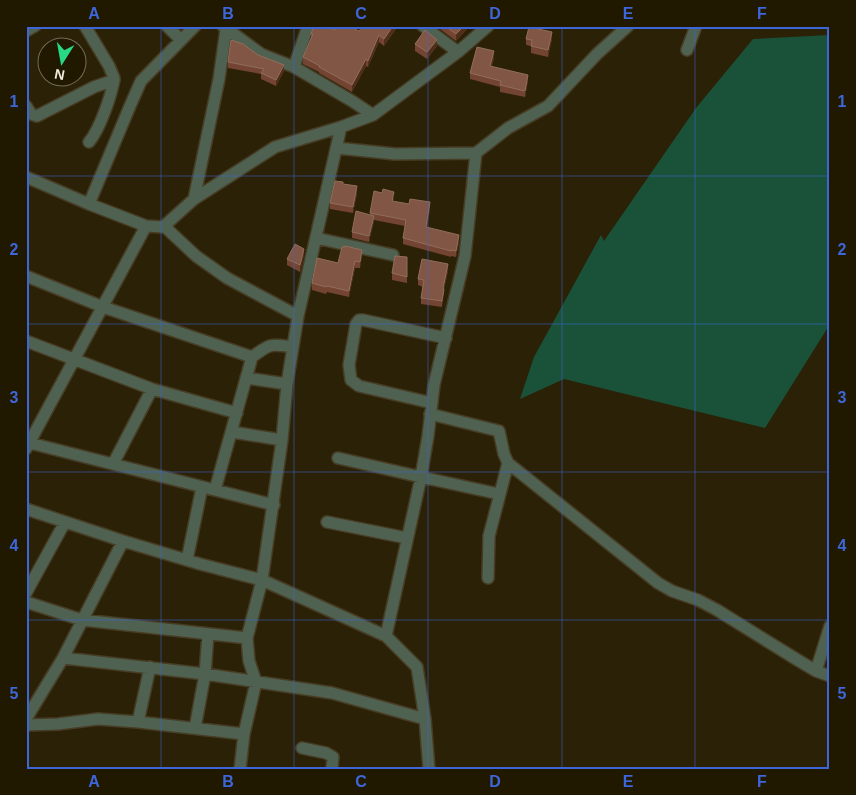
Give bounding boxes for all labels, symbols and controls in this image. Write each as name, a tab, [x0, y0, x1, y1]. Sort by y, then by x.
text: A	[88, 5, 100, 22]
text: B	[222, 5, 234, 22]
text: C	[355, 5, 367, 22]
text: D	[489, 5, 501, 22]
text: E	[623, 5, 634, 22]
text: F	[757, 5, 767, 22]
north arrow	[38, 38, 88, 88]
text: N	[53, 66, 66, 84]
text: 1	[10, 93, 19, 110]
text: 1	[838, 93, 847, 110]
text: 2	[10, 241, 19, 258]
text: 2	[838, 241, 847, 258]
text: 3	[10, 389, 19, 406]
text: 3	[838, 389, 847, 406]
text: 4	[10, 537, 19, 554]
text: 4	[838, 537, 847, 554]
text: 5	[10, 685, 19, 702]
text: 5	[838, 685, 847, 702]
text: A	[88, 773, 100, 790]
text: B	[222, 773, 234, 790]
text: C	[355, 773, 367, 790]
text: D	[489, 773, 501, 790]
text: E	[623, 773, 634, 790]
text: F	[757, 773, 767, 790]

